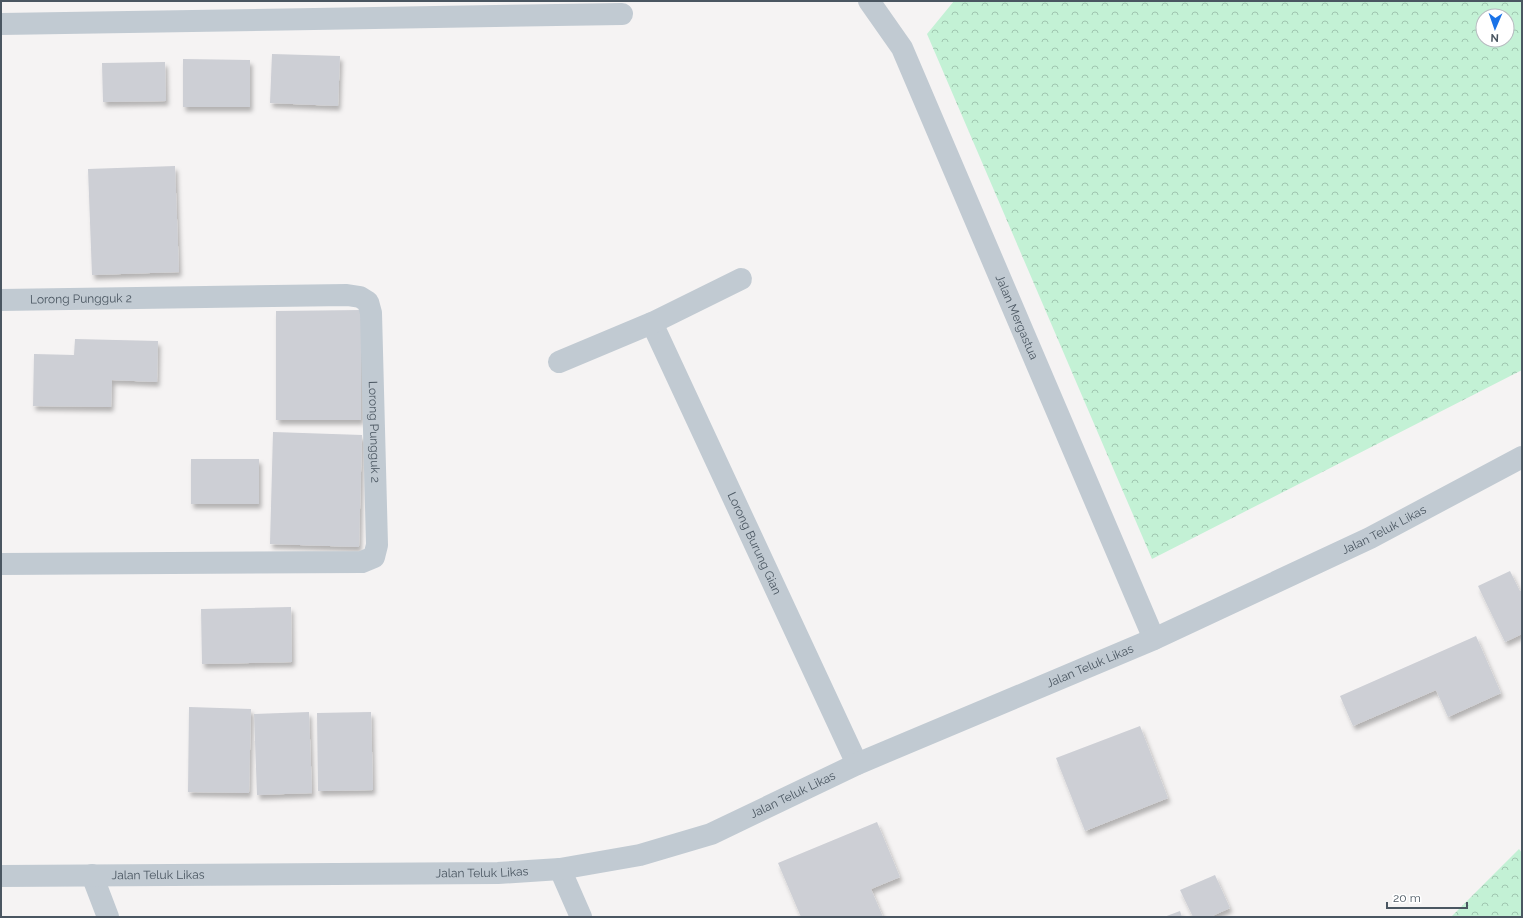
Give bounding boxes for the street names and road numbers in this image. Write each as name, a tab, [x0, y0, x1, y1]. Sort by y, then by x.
street label: Jalan Mergastua	[992, 272, 1041, 362]
street label: Lorong Pungguk 2	[30, 291, 132, 307]
street label: Lorong Pungguk 2	[366, 381, 382, 483]
street label: Lorong Burung Gian	[725, 490, 784, 597]
street label: Jalan Teluk Likas	[1339, 502, 1429, 557]
street label: Jalan Teluk Likas	[1044, 641, 1136, 690]
street label: Jalan Teluk Likas	[748, 768, 838, 821]
street label: Jalan Teluk Likas	[435, 864, 529, 880]
street label: Jalan Teluk Likas	[111, 868, 205, 882]

